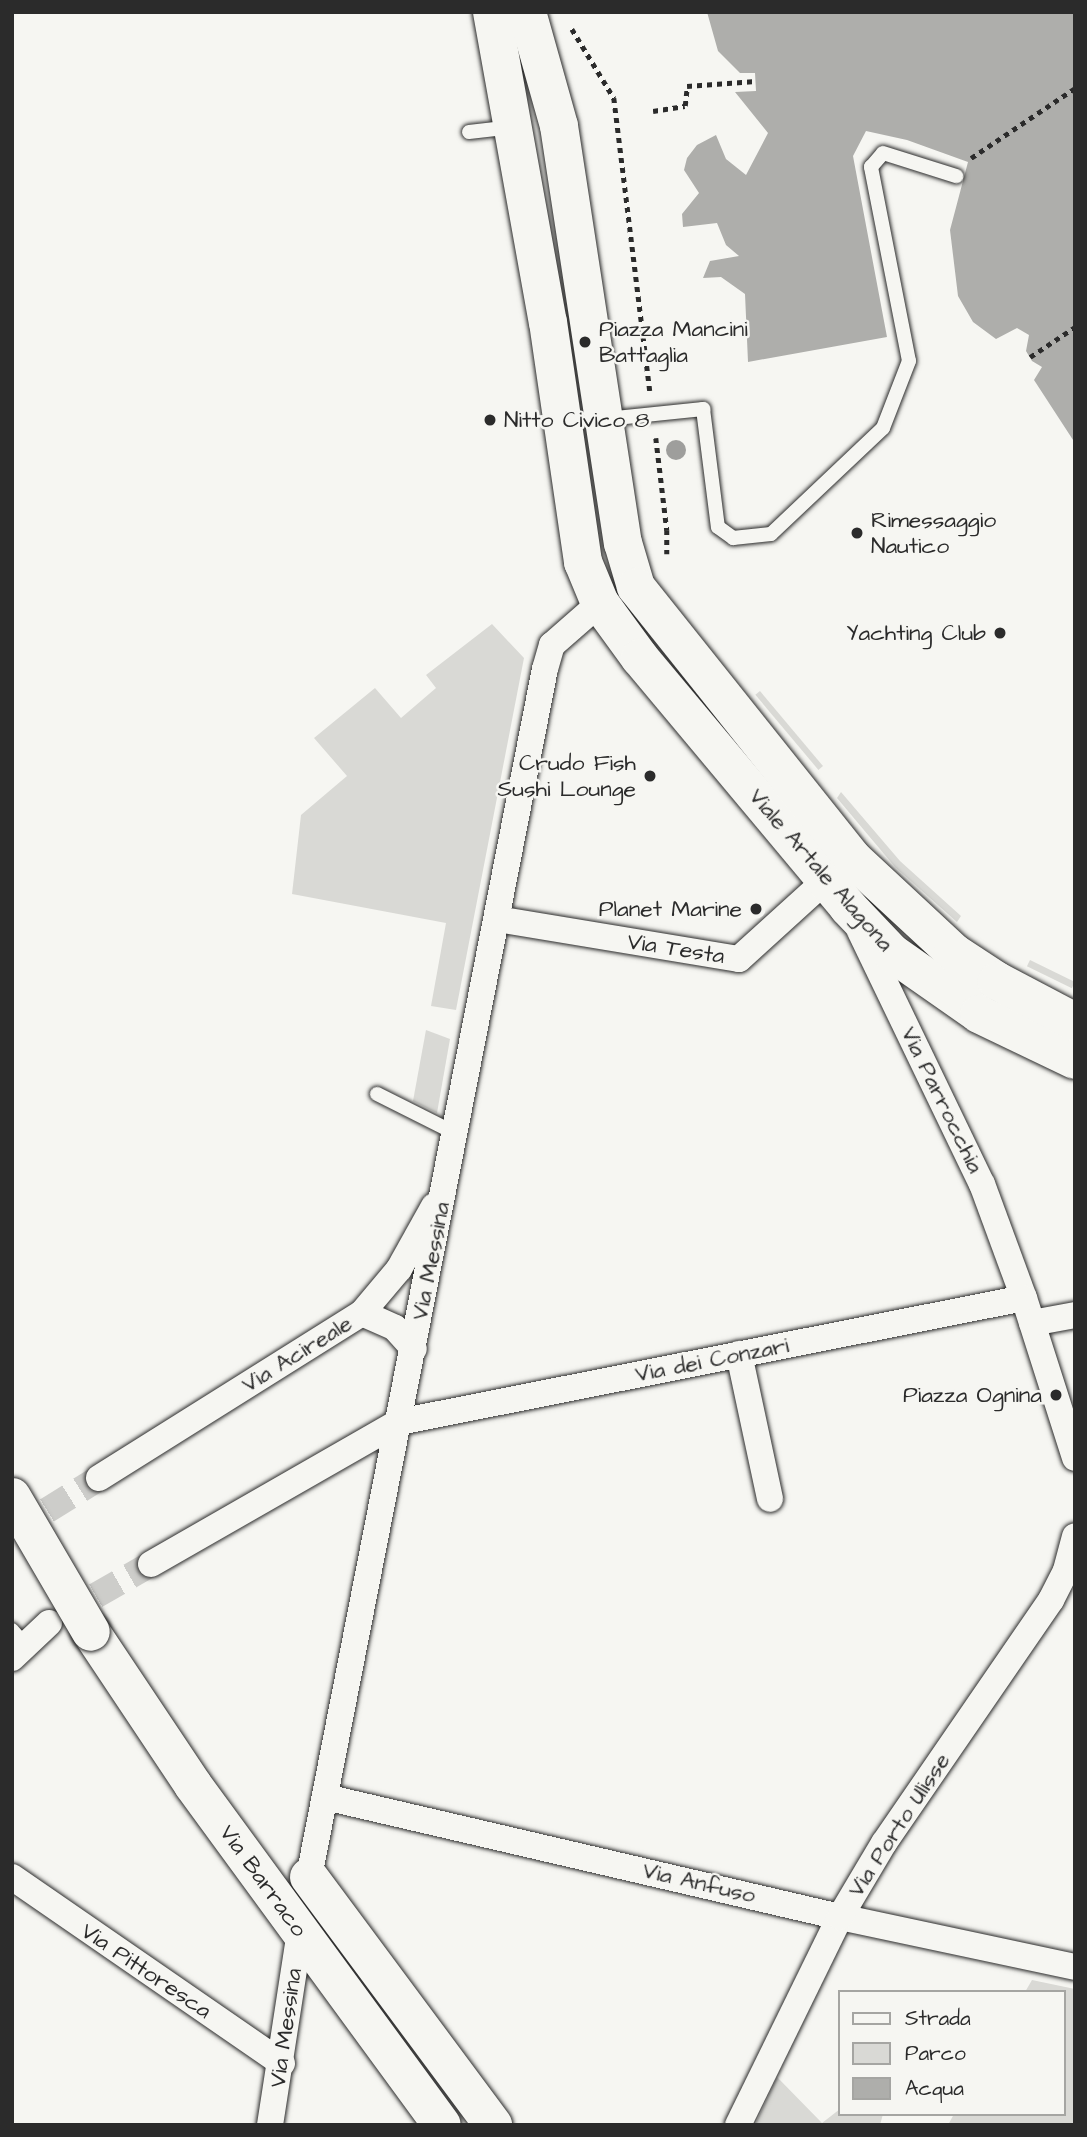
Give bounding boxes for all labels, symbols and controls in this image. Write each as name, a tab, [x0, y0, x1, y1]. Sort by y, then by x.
place label: Piazza Mancini Battaglia	[599, 315, 748, 369]
marker: Piazza Mancini Battaglia	[577, 334, 593, 350]
place label: Nitto Civico 8	[504, 406, 649, 434]
marker: Nitto Civico 8	[482, 412, 498, 428]
place label: Rimessaggio Nautico	[871, 506, 996, 560]
marker: Rimessaggio Nautico	[849, 525, 865, 541]
place label: Yachting Club	[846, 619, 986, 647]
marker: Yachting Club	[992, 625, 1008, 641]
place label: Crudo Fish Sushi Lounge	[498, 749, 636, 803]
marker: Crudo Fish Sushi Lounge	[642, 768, 658, 784]
street label: Viale Artale Alagona	[743, 783, 899, 957]
place label: Planet Marine	[599, 895, 742, 923]
marker: Planet Marine	[748, 901, 764, 917]
street label: Via Testa	[625, 928, 727, 970]
street label: Via Parrocchia	[895, 1022, 989, 1178]
street label: Via Messina	[406, 1199, 456, 1323]
street label: Via Acireale	[237, 1309, 357, 1399]
street label: Via dei Conzari	[633, 1332, 791, 1388]
place label: Piazza Ognina	[903, 1381, 1042, 1409]
marker: Piazza Ognina	[1048, 1387, 1064, 1403]
street label: Via Porto Ulisse	[842, 1748, 956, 1902]
street label: Via Barraco	[213, 1820, 313, 1942]
street label: Via Anfuso	[640, 1857, 758, 1909]
street label: Via Pittoresca	[76, 1917, 216, 2025]
street label: Via Messina	[264, 1967, 308, 2089]
legend	[838, 1990, 1066, 2116]
text: Strada	[905, 2004, 971, 2033]
text: Parco	[905, 2039, 966, 2068]
text: Acqua	[905, 2074, 964, 2103]

